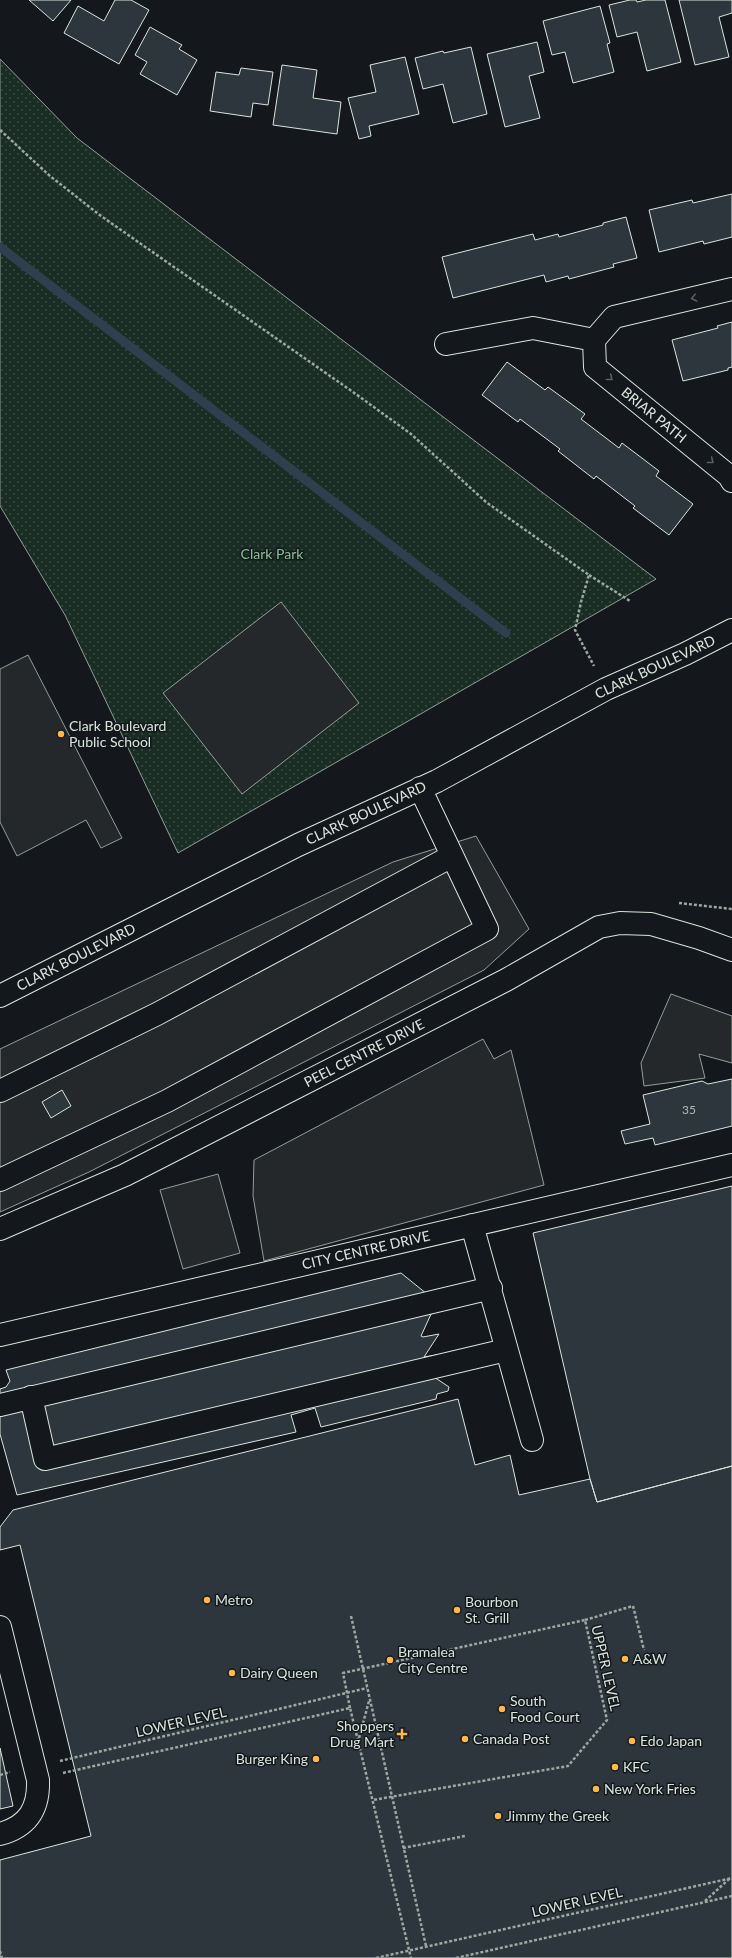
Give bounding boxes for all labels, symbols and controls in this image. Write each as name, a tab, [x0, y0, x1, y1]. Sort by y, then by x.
one-way arrow	[691, 293, 697, 301]
one-way arrow	[606, 374, 613, 381]
street label: BRIAR PATH	[618, 383, 690, 446]
one-way arrow	[706, 456, 713, 463]
park label: Clark Park	[241, 545, 304, 562]
street label: CLARK BOULEVARD	[592, 631, 718, 702]
place label: Clark Boulevard Public School	[69, 717, 166, 750]
marker: Clark Boulevard Public School	[56, 729, 66, 739]
street label: CLARK BOULEVARD	[303, 777, 429, 848]
street label: CLARK BOULEVARD	[14, 919, 138, 994]
street label: PEEL CENTRE DRIVE	[301, 1015, 427, 1090]
house number: 35	[682, 1102, 696, 1117]
street label: CITY CENTRE DRIVE	[300, 1226, 432, 1273]
place label: Metro	[215, 1591, 253, 1608]
place label: Bourbon St. Grill	[465, 1593, 518, 1626]
marker: Metro	[202, 1595, 212, 1605]
marker: Bourbon St. Grill	[452, 1605, 462, 1615]
street label: UPPER LEVEL	[588, 1623, 625, 1712]
place label: Bramalea City Centre	[398, 1643, 468, 1676]
place label: A&W	[633, 1650, 667, 1667]
marker: A&W	[620, 1654, 630, 1664]
marker: Bramalea City Centre	[385, 1655, 395, 1665]
place label: Dairy Queen	[240, 1664, 318, 1681]
marker: Dairy Queen	[227, 1668, 237, 1678]
place label: South Food Court	[510, 1692, 580, 1725]
street label: LOWER LEVEL	[134, 1703, 228, 1740]
marker: South Food Court	[497, 1704, 507, 1714]
place label: Shoppers Drug Mart	[330, 1717, 394, 1750]
marker: Shoppers Drug Mart	[397, 1729, 407, 1739]
place label: Canada Post	[473, 1730, 550, 1747]
place label: Edo Japan	[640, 1732, 702, 1749]
marker: Canada Post	[460, 1734, 470, 1744]
marker: Edo Japan	[627, 1736, 637, 1746]
place label: Burger King	[236, 1750, 308, 1767]
marker: Burger King	[311, 1754, 321, 1764]
place label: KFC	[623, 1758, 650, 1775]
marker: KFC	[610, 1762, 620, 1772]
place label: New York Fries	[604, 1780, 696, 1797]
marker: New York Fries	[591, 1784, 601, 1794]
place label: Jimmy the Greek	[506, 1807, 610, 1824]
marker: Jimmy the Greek	[493, 1811, 503, 1821]
street label: LOWER LEVEL	[530, 1883, 624, 1920]

